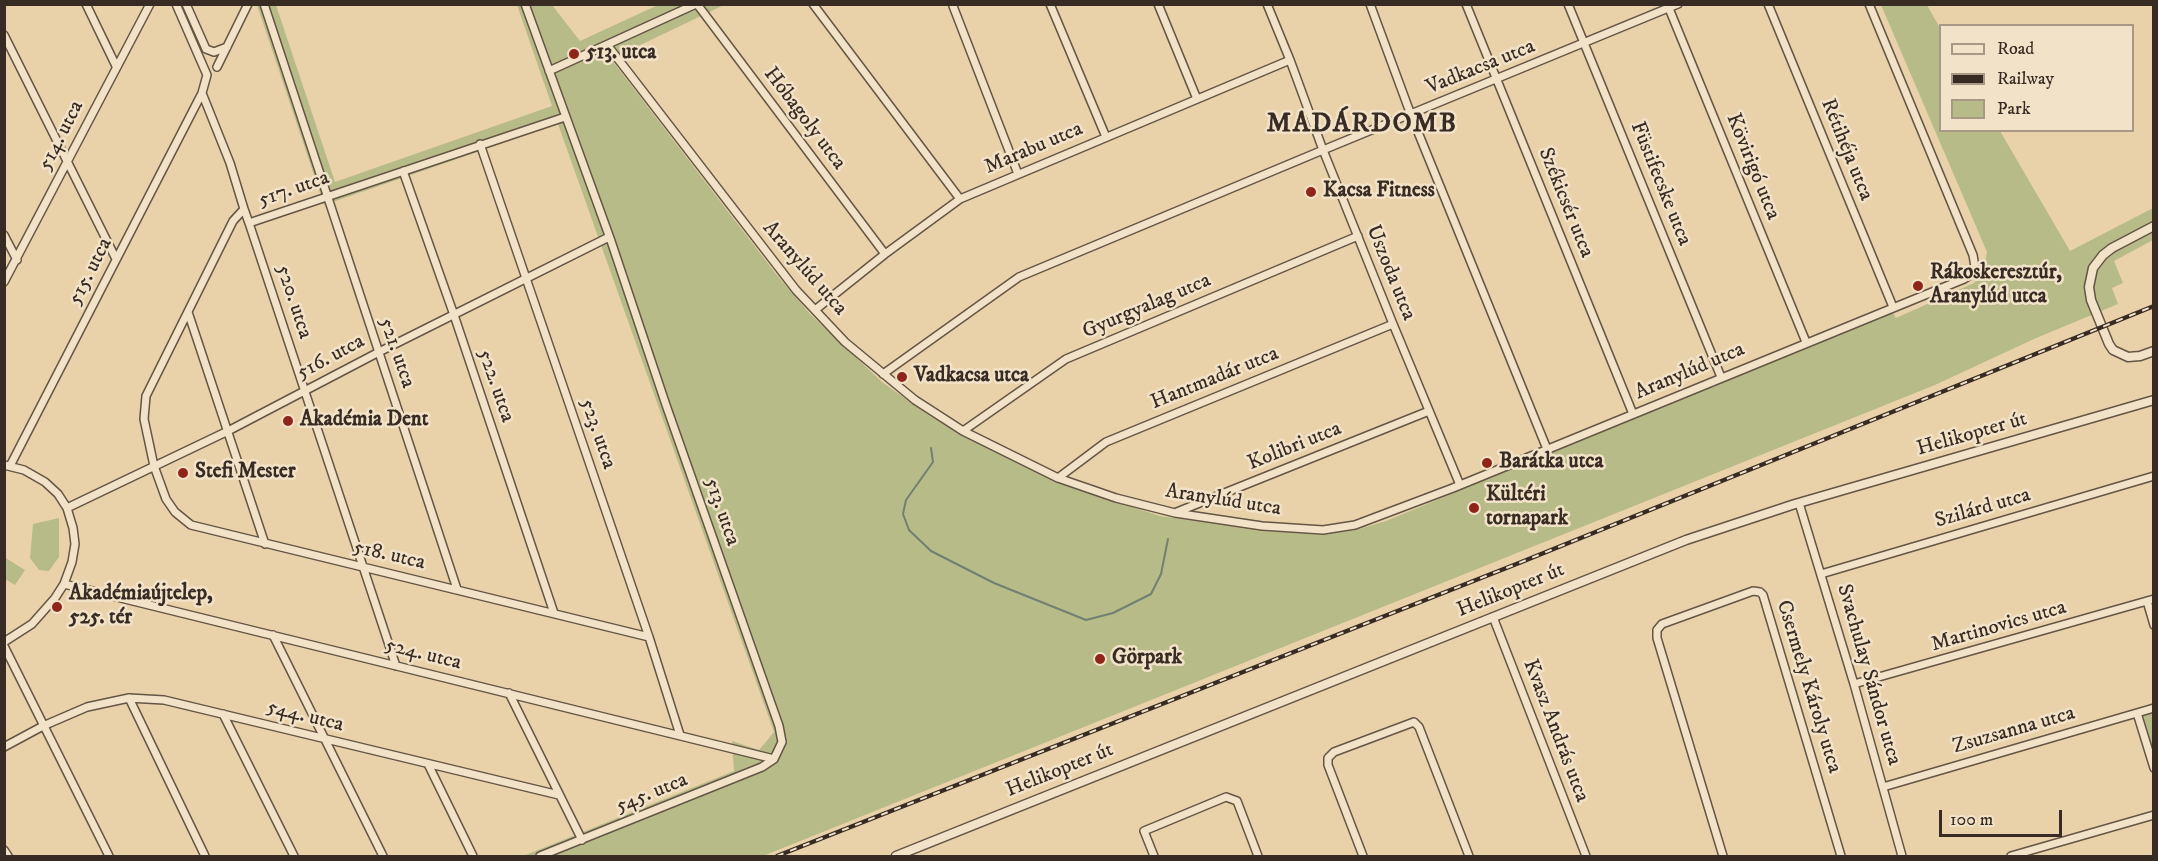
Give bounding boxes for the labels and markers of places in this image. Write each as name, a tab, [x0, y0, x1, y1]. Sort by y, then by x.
place label: 513. utca	[586, 41, 656, 67]
marker: 513. utca	[567, 47, 581, 61]
place label: Kacsa Fitness	[1323, 179, 1435, 205]
marker: Kacsa Fitness	[1304, 185, 1318, 199]
place label: Rákoskeresztúr, Aranylúd utca	[1930, 261, 2062, 311]
marker: Rákoskeresztúr, Aranylúd utca	[1911, 279, 1925, 293]
place label: Vadkacsa utca	[914, 364, 1029, 390]
marker: Vadkacsa utca	[895, 370, 909, 384]
place label: Akadémia Dent	[300, 408, 428, 434]
marker: Akadémia Dent	[281, 414, 295, 428]
place label: Barátka utca	[1499, 450, 1603, 476]
marker: Barátka utca	[1480, 456, 1494, 470]
place label: Stefi Mester	[195, 460, 296, 486]
marker: Stefi Mester	[176, 466, 190, 480]
place label: Kültéri tornapark	[1486, 483, 1568, 533]
marker: Kültéri tornapark	[1467, 501, 1481, 515]
place label: Akadémiaújtelep, 525. tér	[69, 582, 213, 632]
marker: Akadémiaújtelep, 525. tér	[50, 600, 64, 614]
place label: Görpark	[1112, 646, 1182, 672]
marker: Görpark	[1093, 652, 1107, 666]

